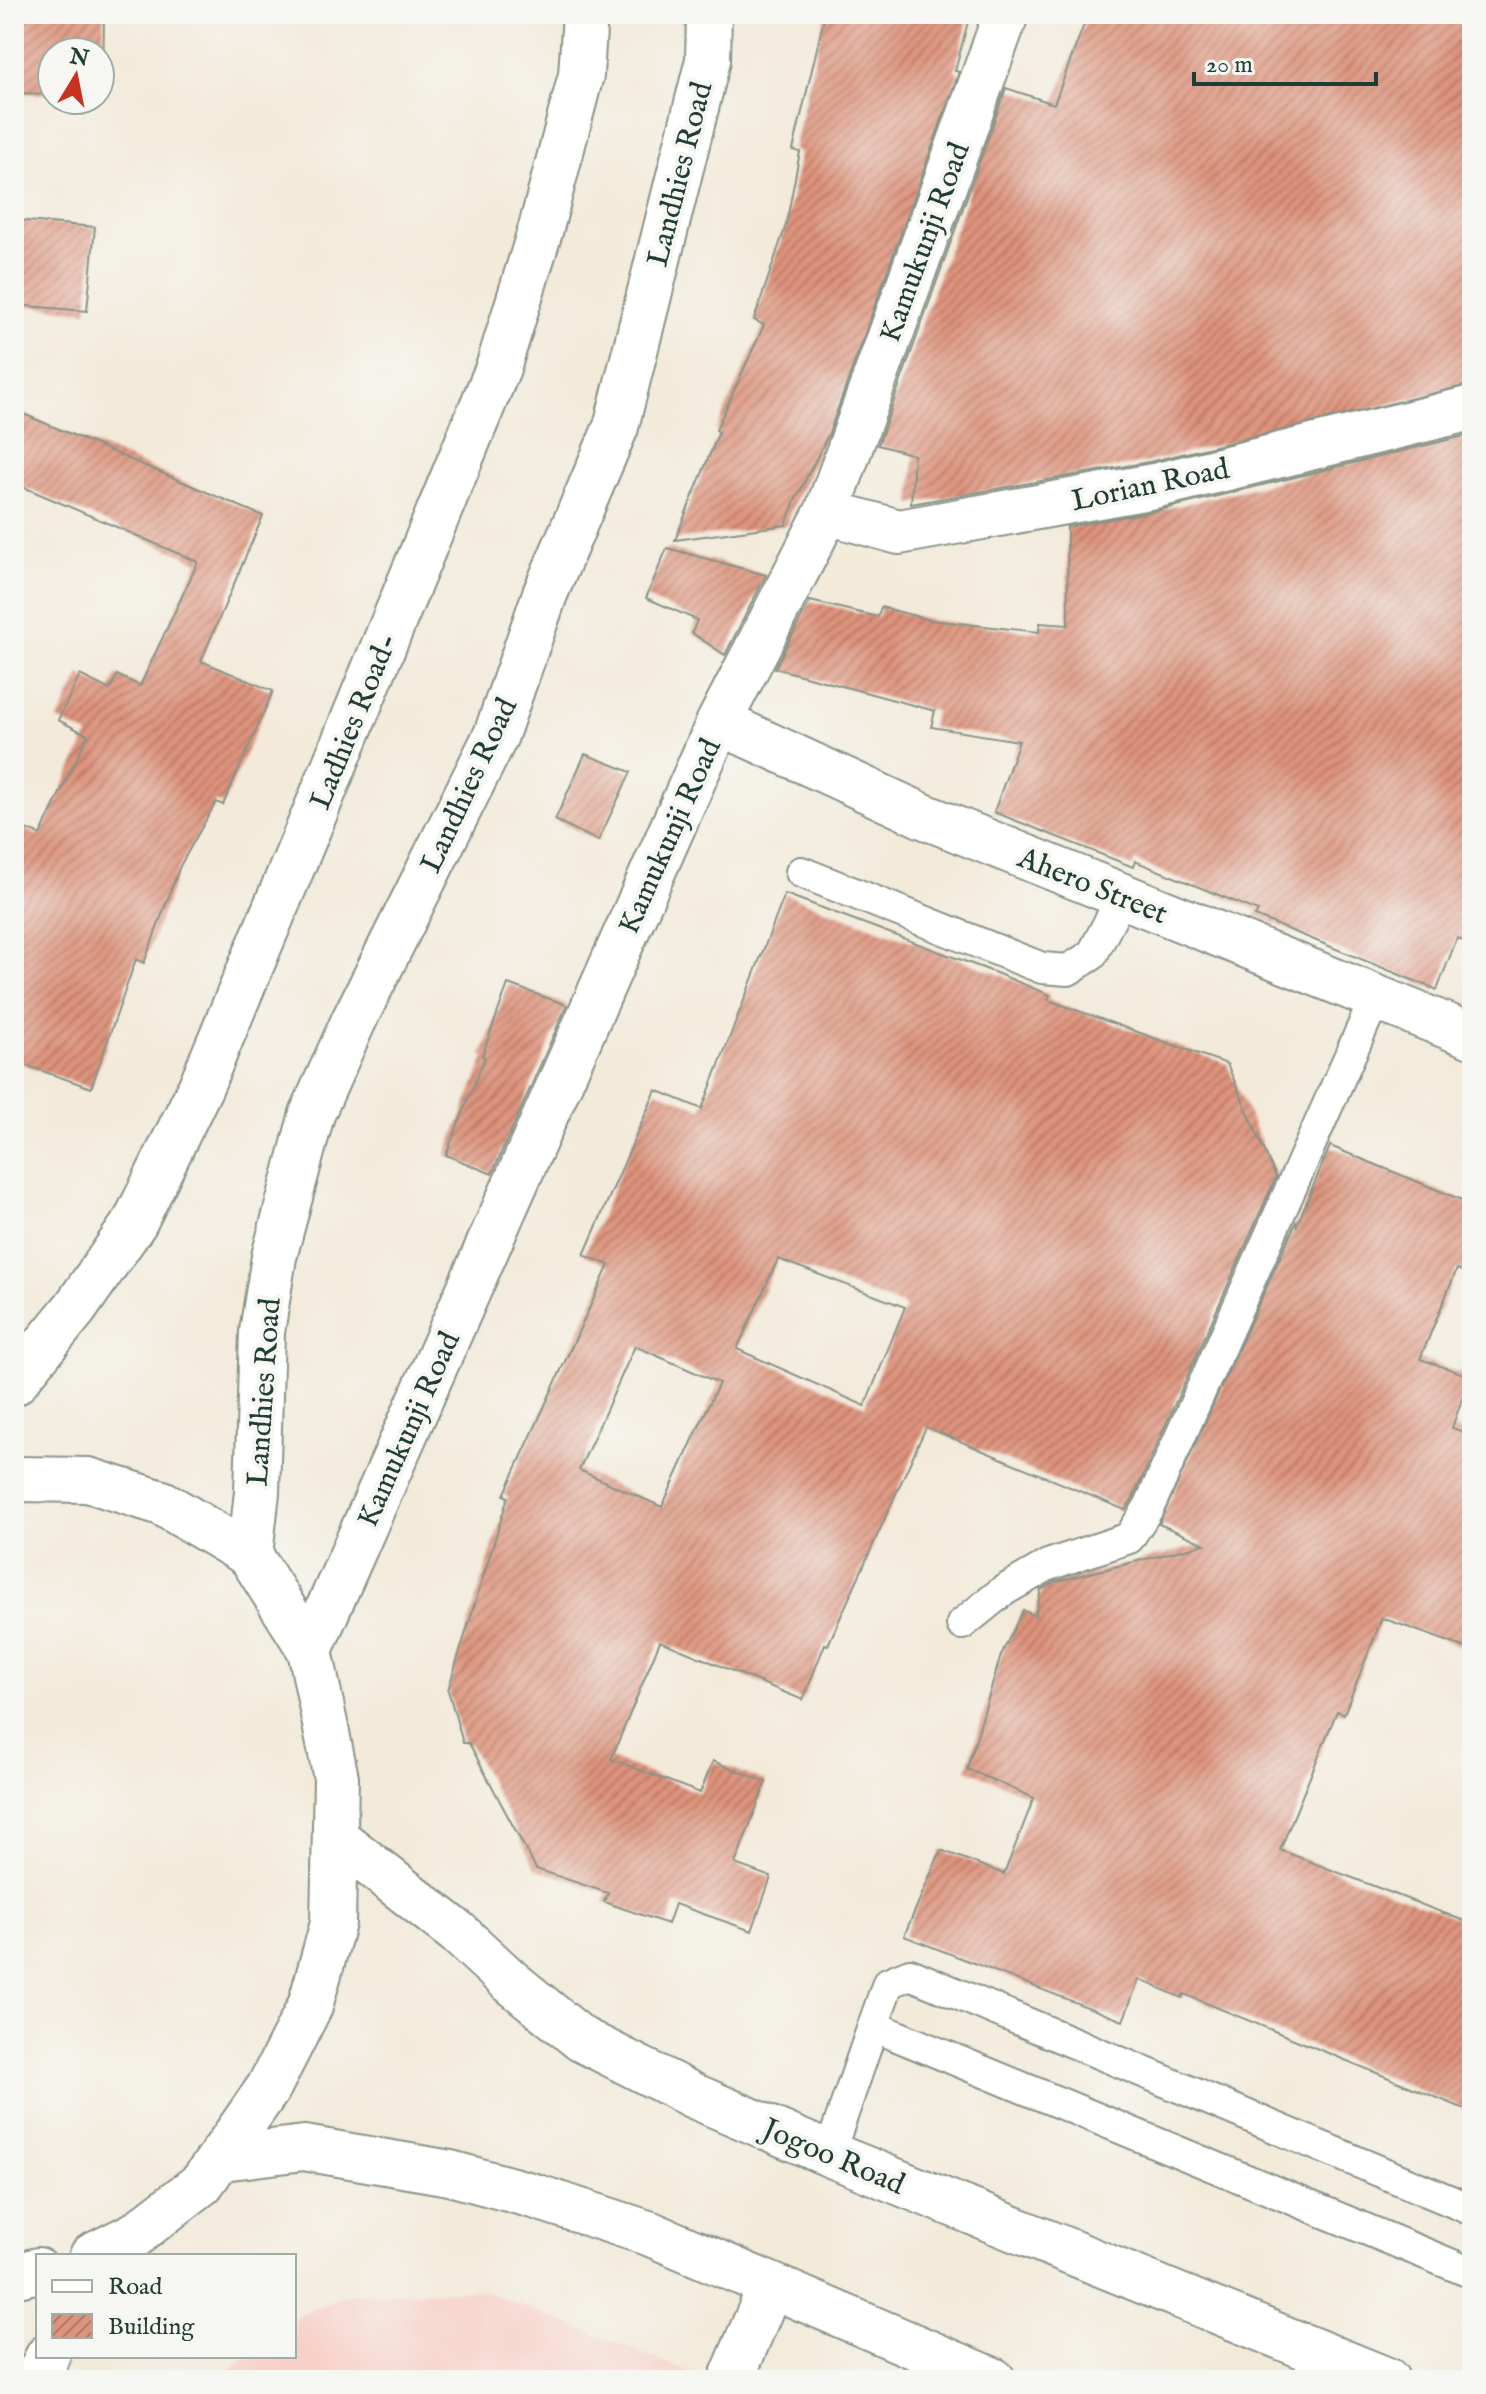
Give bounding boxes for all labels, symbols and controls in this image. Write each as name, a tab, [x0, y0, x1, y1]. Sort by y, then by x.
north arrow	[36, 36, 116, 116]
scale bar	[1194, 36, 1376, 86]
text: N	[66, 43, 91, 74]
text: 20 m	[1206, 50, 1253, 81]
street label: Landhies Road	[640, 77, 722, 271]
street label: Kamukunji Road	[872, 137, 980, 348]
street label: Lorian Road	[1068, 451, 1234, 521]
street label: Ladhies Road-	[302, 628, 407, 815]
street label: Landhies Road	[413, 691, 527, 879]
street label: Kamukunji Road	[611, 732, 731, 941]
street label: Ahero Street	[1011, 839, 1173, 934]
street label: Landhies Road	[239, 1296, 291, 1488]
street label: Kamukunji Road	[350, 1325, 470, 1534]
street label: Jogoo Road	[754, 2110, 911, 2205]
legend	[36, 2254, 296, 2358]
text: Road	[108, 2272, 162, 2303]
text: Building	[108, 2312, 195, 2343]

